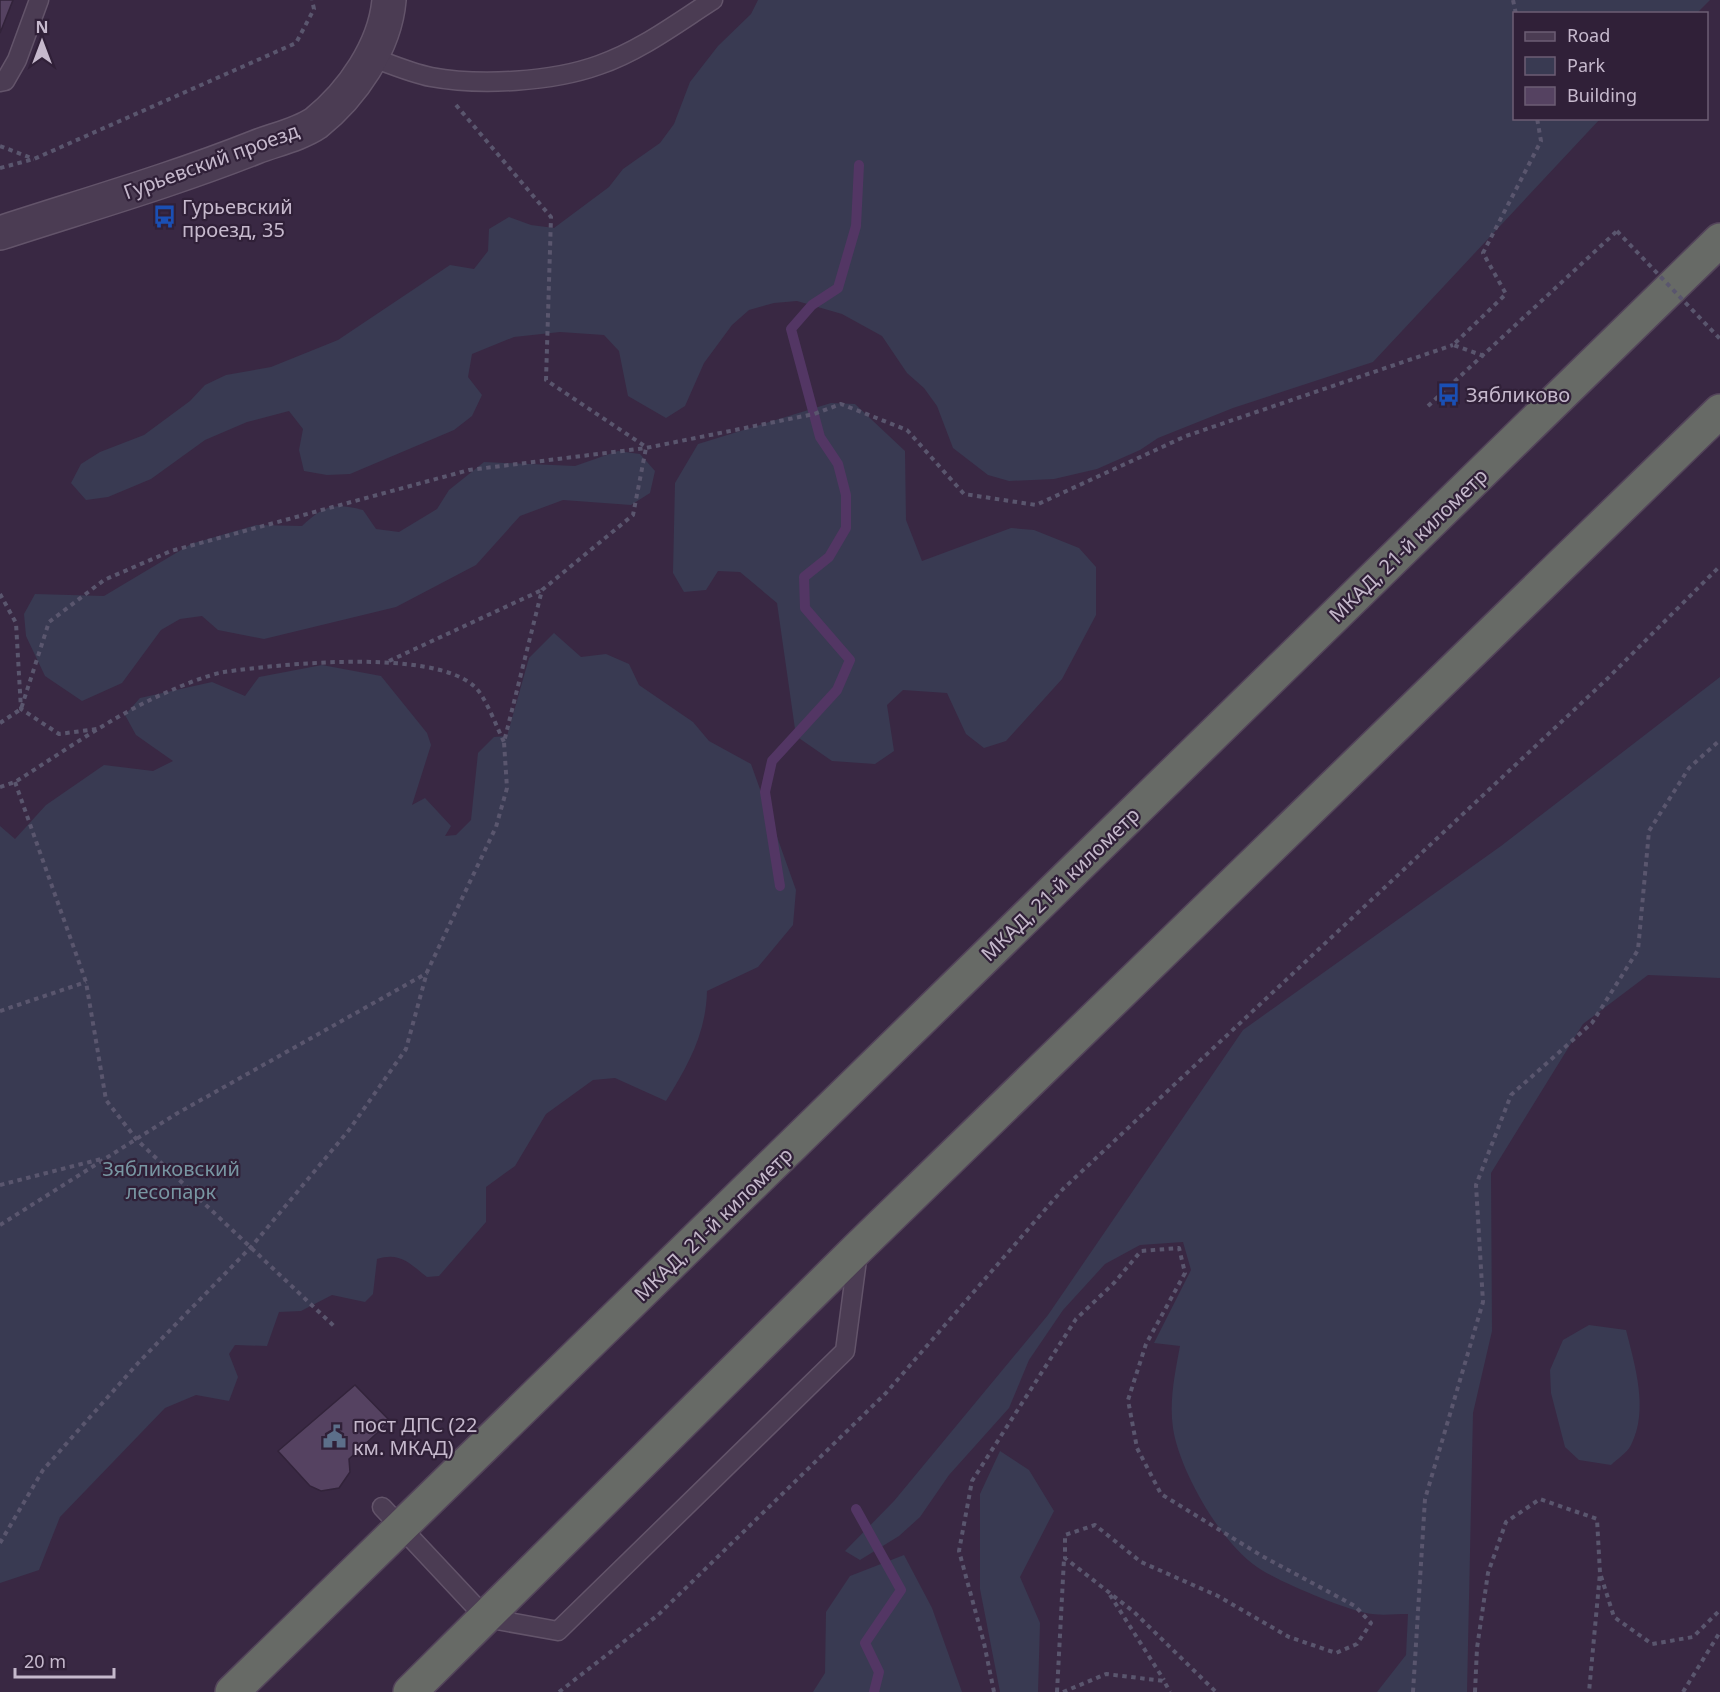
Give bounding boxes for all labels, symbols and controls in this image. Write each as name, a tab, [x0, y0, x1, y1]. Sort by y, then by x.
north arrow	[12, 12, 72, 72]
legend	[1513, 12, 1708, 120]
text: N	[35, 16, 49, 38]
text: Road	[1567, 23, 1610, 47]
text: Park	[1567, 53, 1605, 77]
text: Building	[1567, 83, 1637, 107]
street label: Гурьевский проезд	[119, 117, 303, 205]
place label: Гурьевский проезд, 35	[182, 193, 293, 243]
bus stop icon: Гурьевский проезд, 35	[151, 204, 177, 230]
bus stop icon: Зябликово	[1435, 381, 1461, 407]
place label: Зябликово	[1466, 381, 1570, 408]
street label: МКАД, 21-й километр	[1323, 462, 1493, 628]
street label: МКАД, 21-й километр	[975, 801, 1145, 967]
street label: МКАД, 21-й километр	[628, 1141, 798, 1307]
park label: Зябликовский лесопарк	[102, 1155, 240, 1205]
place label: пост ДПС (22 км. МКАД)	[353, 1411, 477, 1461]
public building icon: пост ДПС (22 км. МКАД)	[322, 1423, 348, 1449]
scale bar	[15, 1641, 114, 1679]
text: 20 m	[24, 1649, 66, 1673]

